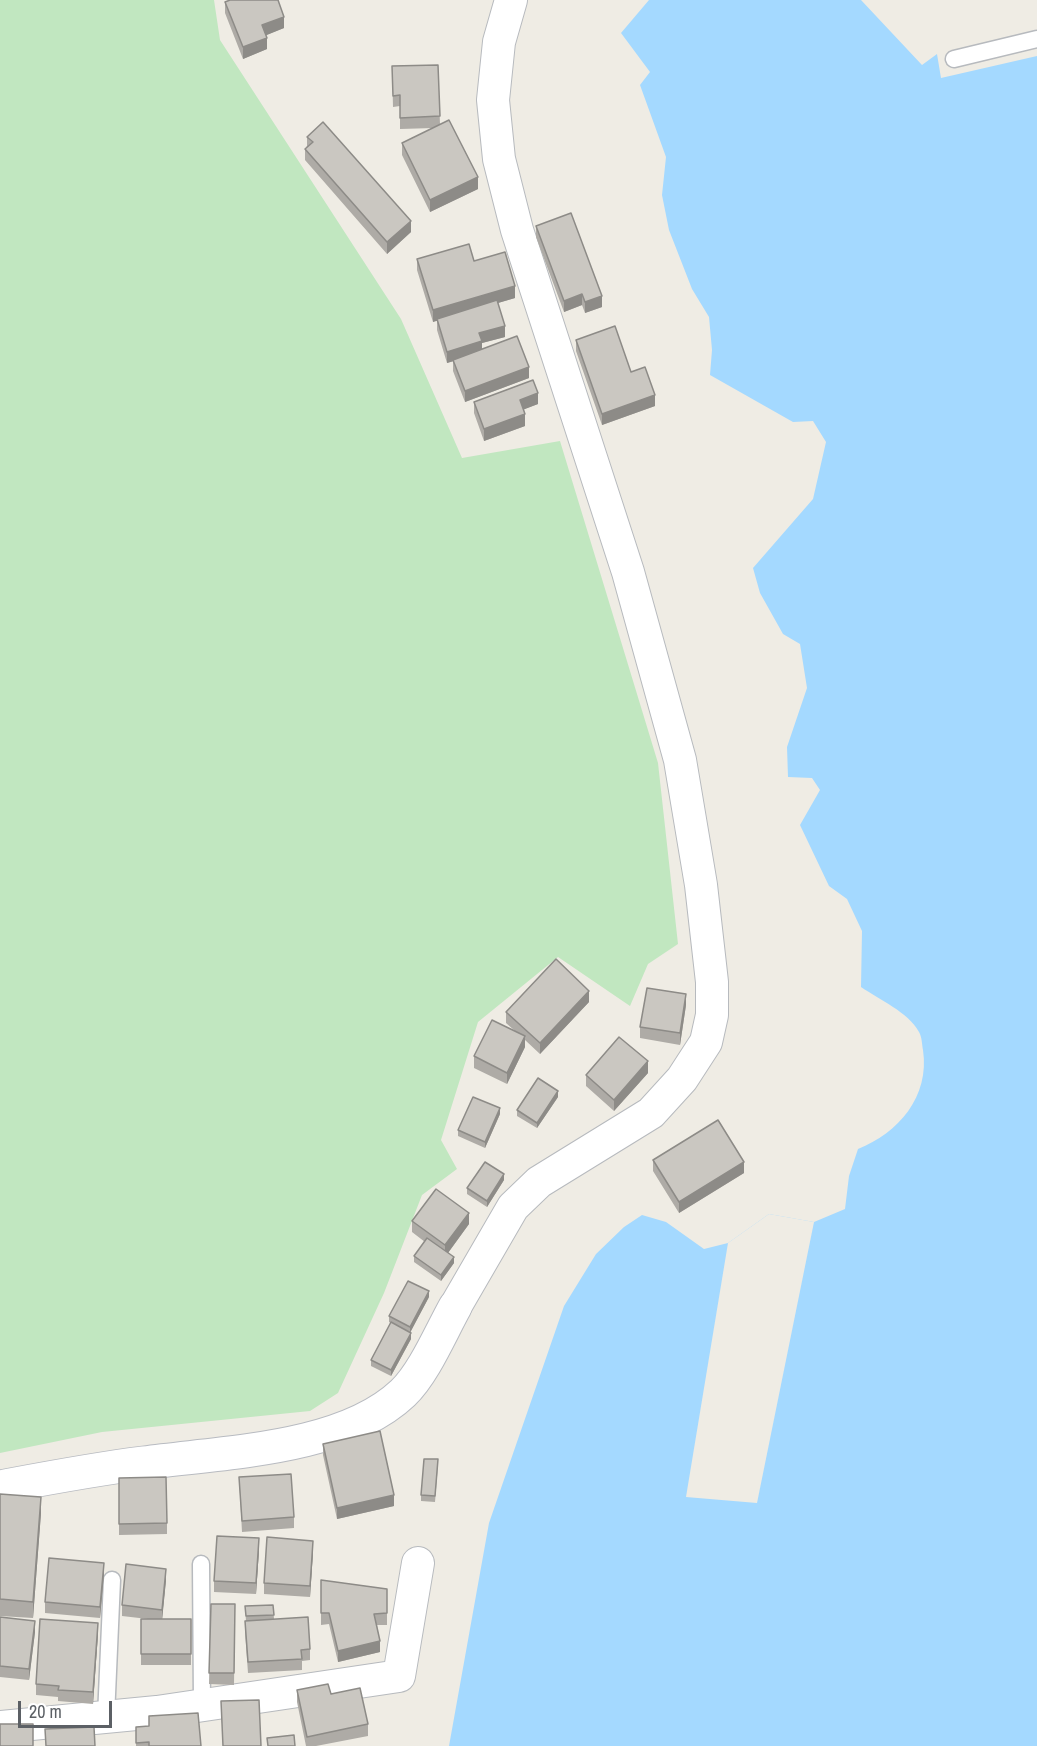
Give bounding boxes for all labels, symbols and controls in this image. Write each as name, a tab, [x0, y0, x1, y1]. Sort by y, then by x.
scale bar	[21, 1689, 116, 1727]
text: 20 m	[29, 1699, 62, 1724]

